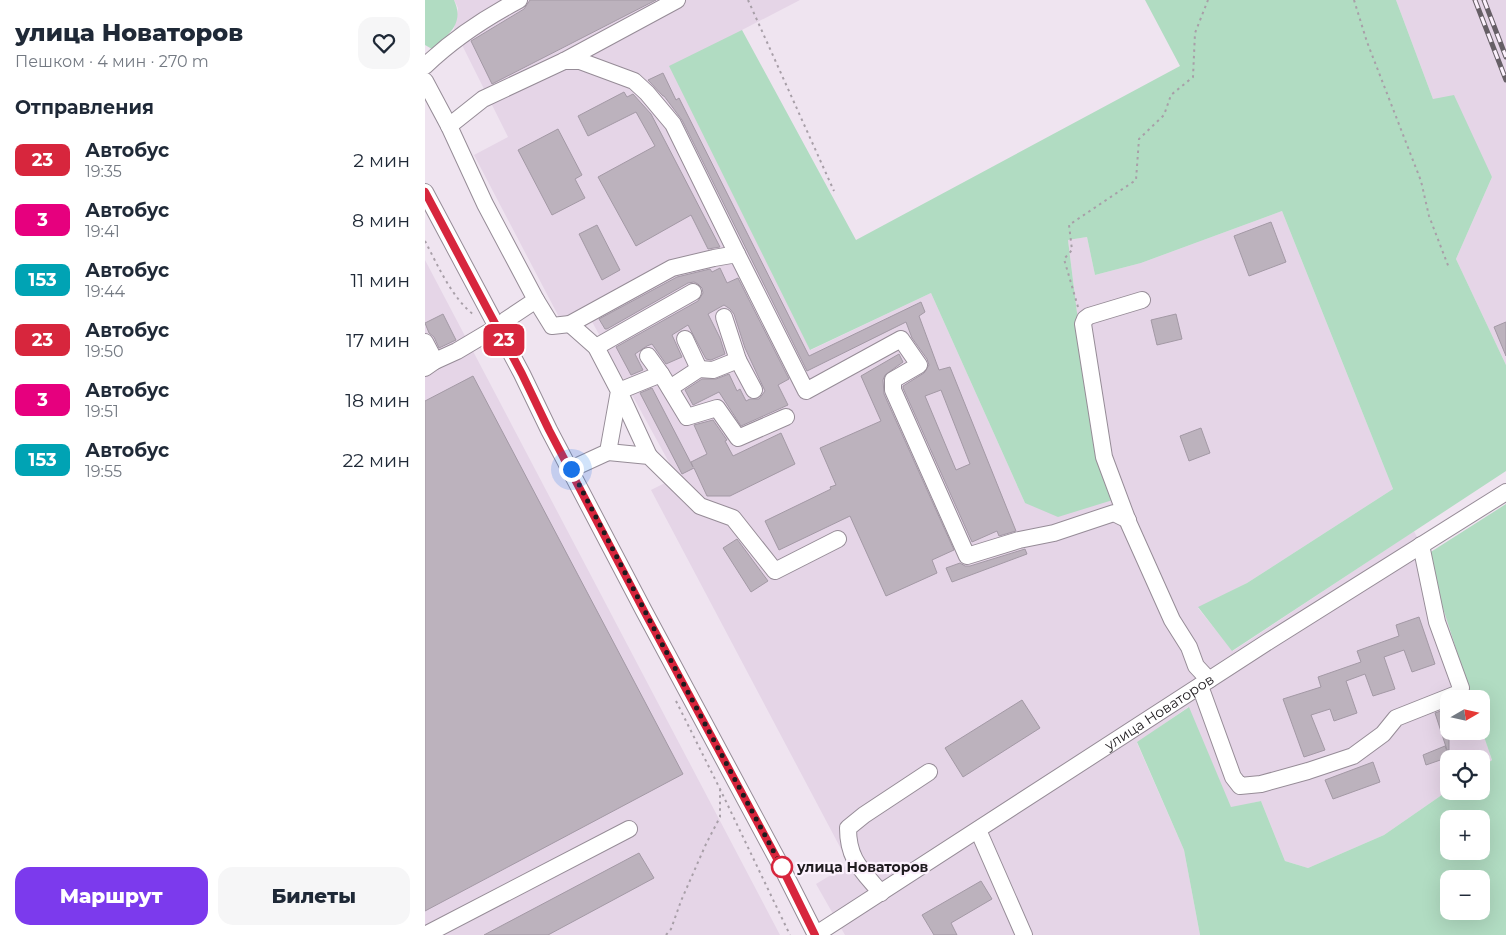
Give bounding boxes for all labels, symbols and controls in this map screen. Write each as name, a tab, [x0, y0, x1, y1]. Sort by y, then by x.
button: heart	[358, 17, 410, 69]
text: улица Новаторов	[15, 18, 243, 47]
text: Пешком · 4 мин · 270 m	[15, 52, 209, 71]
text: Отправления	[15, 96, 154, 119]
text: Автобус	[85, 139, 169, 162]
text: 23	[32, 149, 53, 171]
text: 2 мин	[353, 149, 410, 172]
text: 19:35	[85, 162, 122, 181]
text: Автобус	[85, 199, 169, 222]
text: 3	[37, 209, 48, 231]
text: 8 мин	[352, 209, 410, 232]
text: 19:41	[85, 222, 120, 241]
text: Автобус	[85, 259, 169, 282]
text: 153	[28, 269, 57, 291]
text: 11 мин	[350, 269, 410, 292]
text: 19:44	[85, 282, 125, 301]
text: Автобус	[85, 319, 169, 342]
line badge: 23	[481, 324, 527, 356]
text: 23	[32, 329, 53, 351]
text: 17 мин	[346, 329, 410, 352]
text: 23	[493, 329, 515, 351]
text: 19:50	[85, 342, 124, 361]
text: Автобус	[85, 379, 169, 402]
text: 3	[37, 389, 48, 411]
text: 18 мин	[345, 389, 410, 412]
text: 19:51	[85, 402, 119, 421]
text: Автобус	[85, 439, 169, 462]
text: 153	[28, 449, 57, 471]
text: 22 мин	[343, 449, 410, 472]
your location	[559, 457, 584, 482]
text: 19:55	[85, 462, 122, 481]
street label: улица Новаторов	[1100, 670, 1217, 755]
north arrow	[1440, 690, 1490, 740]
map controls	[1440, 690, 1490, 920]
button: locate	[1440, 750, 1490, 800]
button: +	[1440, 810, 1490, 860]
marker: улица Новаторов	[771, 856, 793, 878]
place label: улица Новаторов	[796, 858, 929, 876]
button: Маршрут	[15, 867, 208, 925]
button: Билеты	[218, 867, 410, 925]
button: −	[1440, 870, 1490, 920]

